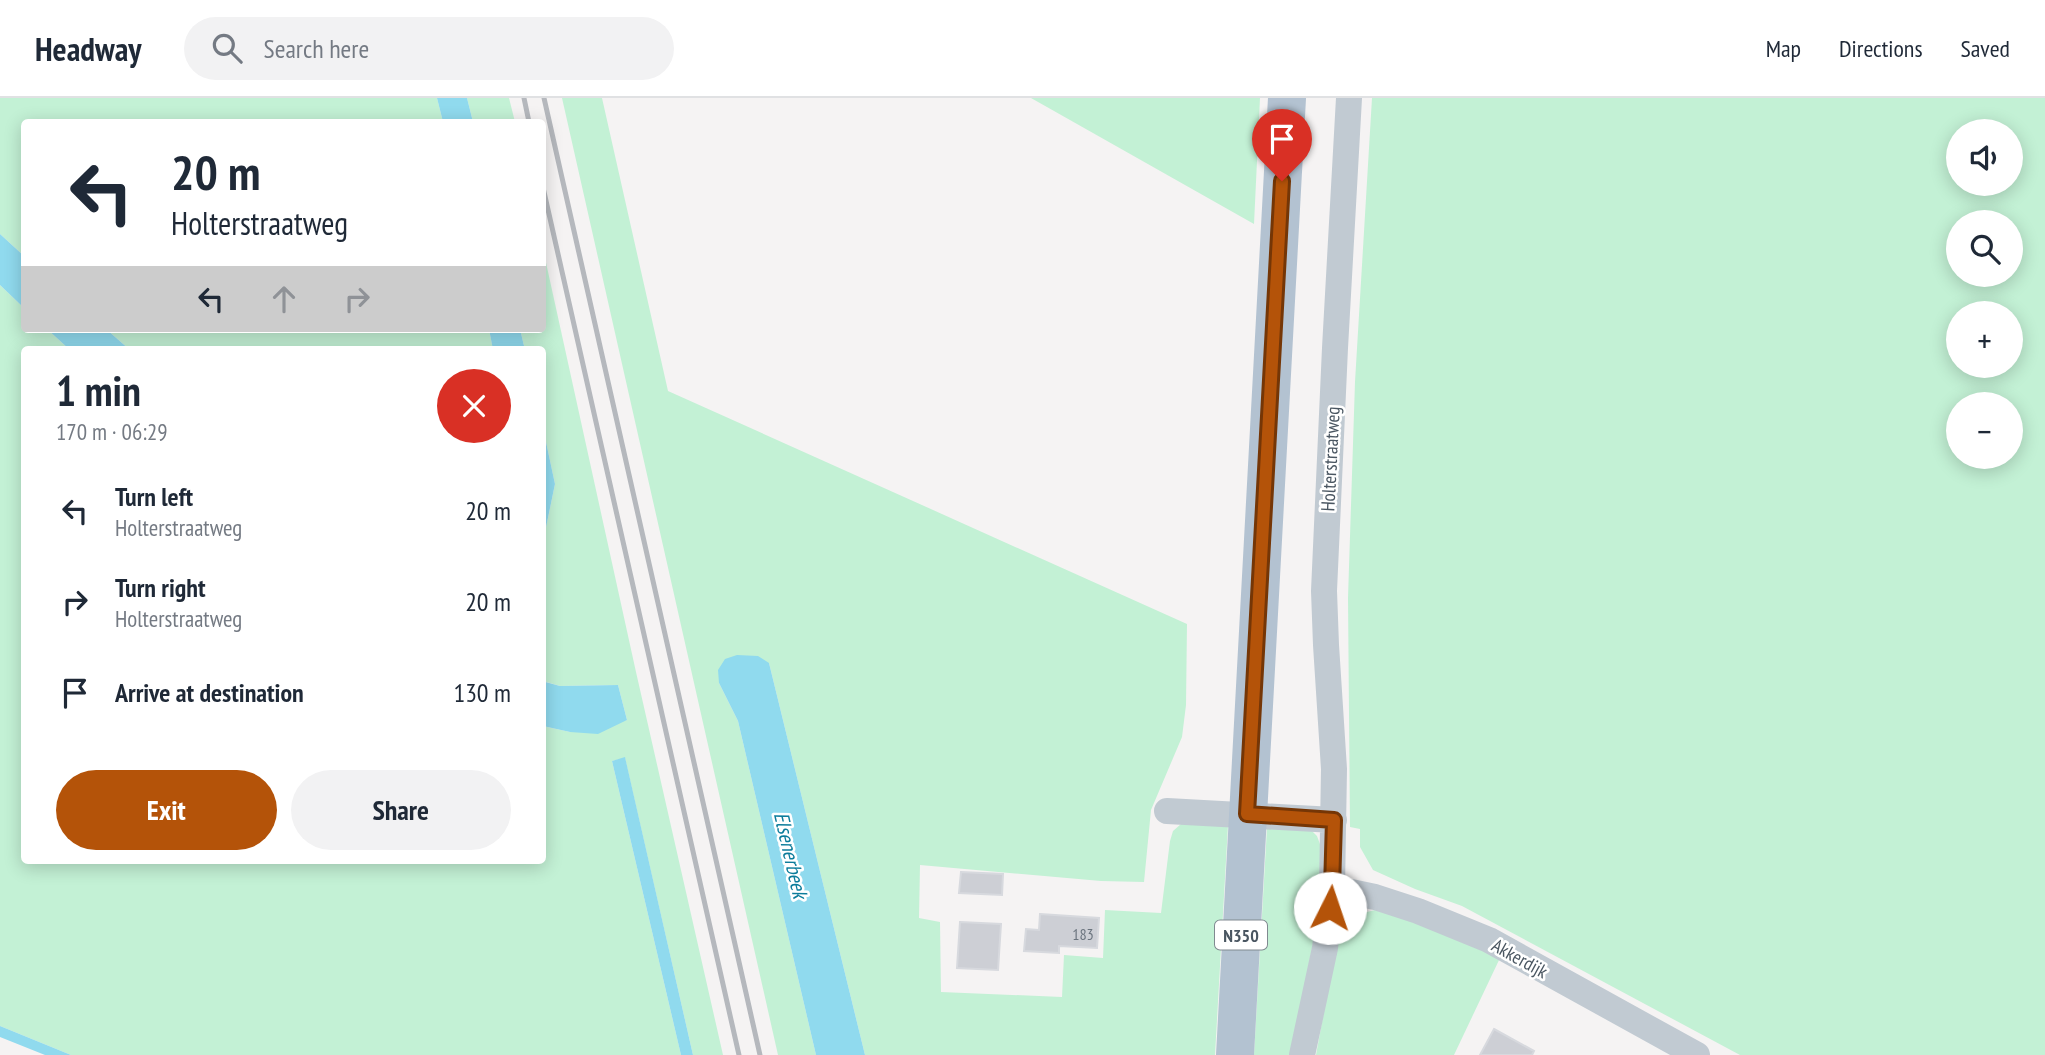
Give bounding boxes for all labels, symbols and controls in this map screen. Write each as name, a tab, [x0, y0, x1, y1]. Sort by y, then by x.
search box	[184, 17, 674, 80]
text: Headway	[35, 27, 142, 70]
icon: search	[208, 29, 246, 67]
text: Search here	[264, 32, 369, 65]
text: Map	[1766, 33, 1801, 64]
text: Directions	[1839, 33, 1923, 64]
text: Saved	[1961, 33, 2010, 64]
pin	[1252, 109, 1312, 181]
map controls	[1946, 119, 2023, 469]
button: sound	[1946, 119, 2023, 196]
icon: arrive	[1263, 120, 1301, 158]
text: 20 m	[171, 140, 260, 204]
icon: left	[56, 147, 147, 238]
text: Holterstraatweg	[171, 202, 348, 244]
button: search	[1946, 210, 2023, 287]
icon: left	[192, 280, 230, 318]
icon: ahead	[265, 280, 303, 318]
icon: right	[338, 280, 376, 318]
button: +	[1946, 301, 2023, 378]
text: 1 min	[56, 363, 141, 418]
button: close	[437, 369, 511, 443]
button: −	[1946, 392, 2023, 469]
street label: Holterstraatweg	[1315, 406, 1345, 512]
text: 170 m · 06:29	[56, 417, 168, 446]
text: Turn left	[115, 480, 193, 513]
icon: left	[56, 492, 94, 530]
text: 20 m	[465, 494, 511, 527]
text: Holterstraatweg	[115, 513, 242, 542]
text: Turn right	[115, 571, 206, 604]
icon: right	[56, 583, 94, 621]
text: 20 m	[465, 585, 511, 618]
text: Holterstraatweg	[115, 604, 242, 633]
icon: arrive	[56, 674, 94, 712]
text: Arrive at destination	[115, 676, 304, 709]
text: 130 m	[453, 676, 511, 709]
button: Exit	[56, 770, 277, 850]
button: Share	[291, 770, 511, 850]
water label: Elsenerbeek	[768, 809, 815, 904]
position arrow	[1293, 871, 1367, 945]
road number: N350	[1215, 920, 1267, 950]
house number: 183	[1072, 924, 1094, 944]
street label: Akkerdijk	[1488, 933, 1553, 983]

